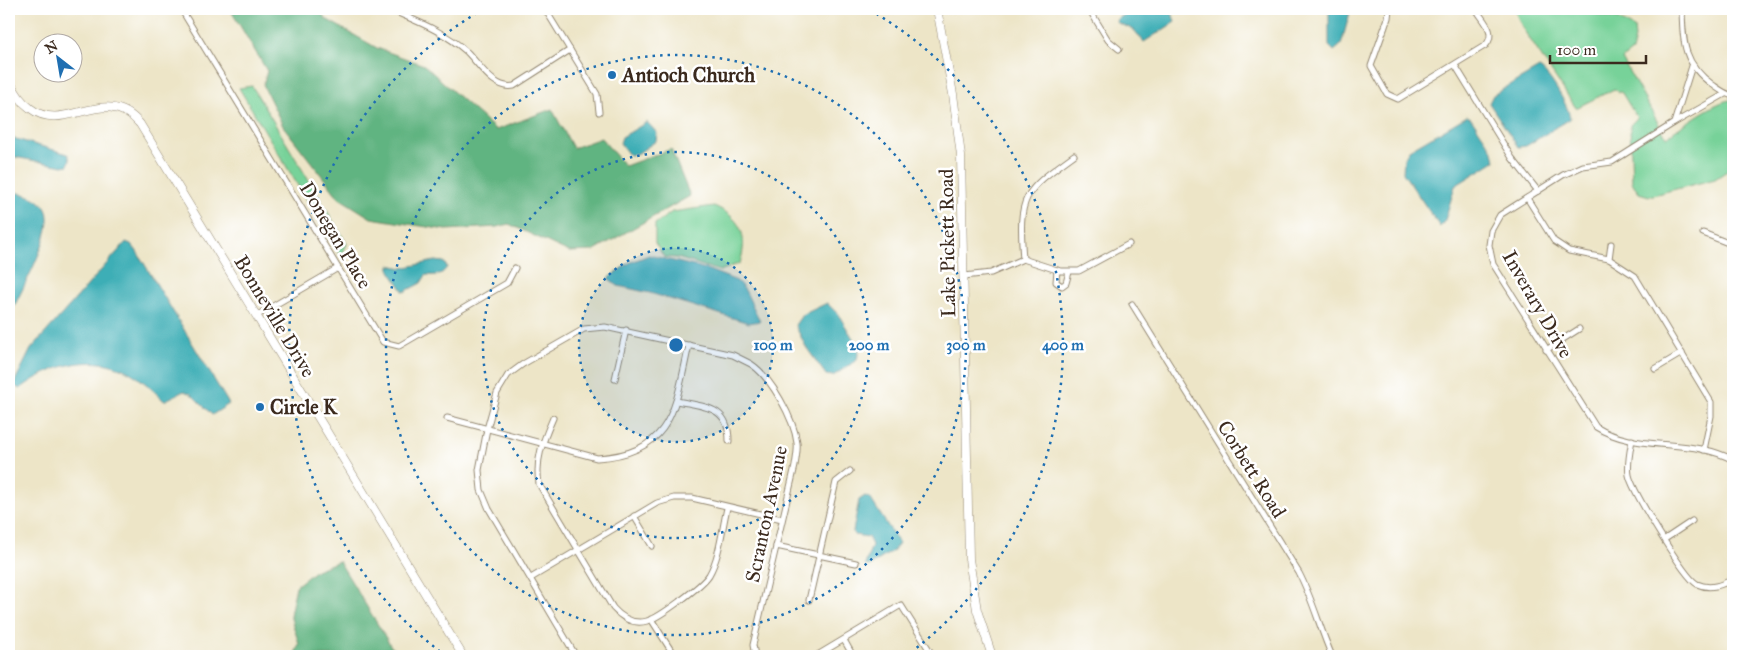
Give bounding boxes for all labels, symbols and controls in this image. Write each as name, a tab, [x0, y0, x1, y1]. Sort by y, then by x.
north arrow	[32, 32, 82, 82]
scale bar	[1550, 32, 1646, 64]
text: N	[42, 37, 61, 58]
text: 100 m	[1557, 41, 1597, 59]
place label: Antioch Church	[620, 63, 756, 87]
marker: Antioch Church	[606, 69, 618, 81]
street label: Lake Pickett Road	[934, 168, 960, 318]
street label: Donegan Place	[294, 177, 377, 293]
street label: Inverary Drive	[1498, 246, 1578, 362]
street label: Bonneville Drive	[229, 251, 321, 381]
centre of rings	[667, 336, 685, 354]
text: 100 m	[753, 336, 793, 354]
text: 200 m	[849, 336, 890, 354]
text: 300 m	[946, 336, 986, 355]
text: 400 m	[1042, 336, 1084, 355]
place label: Circle K	[270, 395, 338, 419]
marker: Circle K	[254, 401, 266, 413]
street label: Corbett Road	[1213, 416, 1291, 522]
street label: Scranton Avenue	[740, 443, 792, 585]

